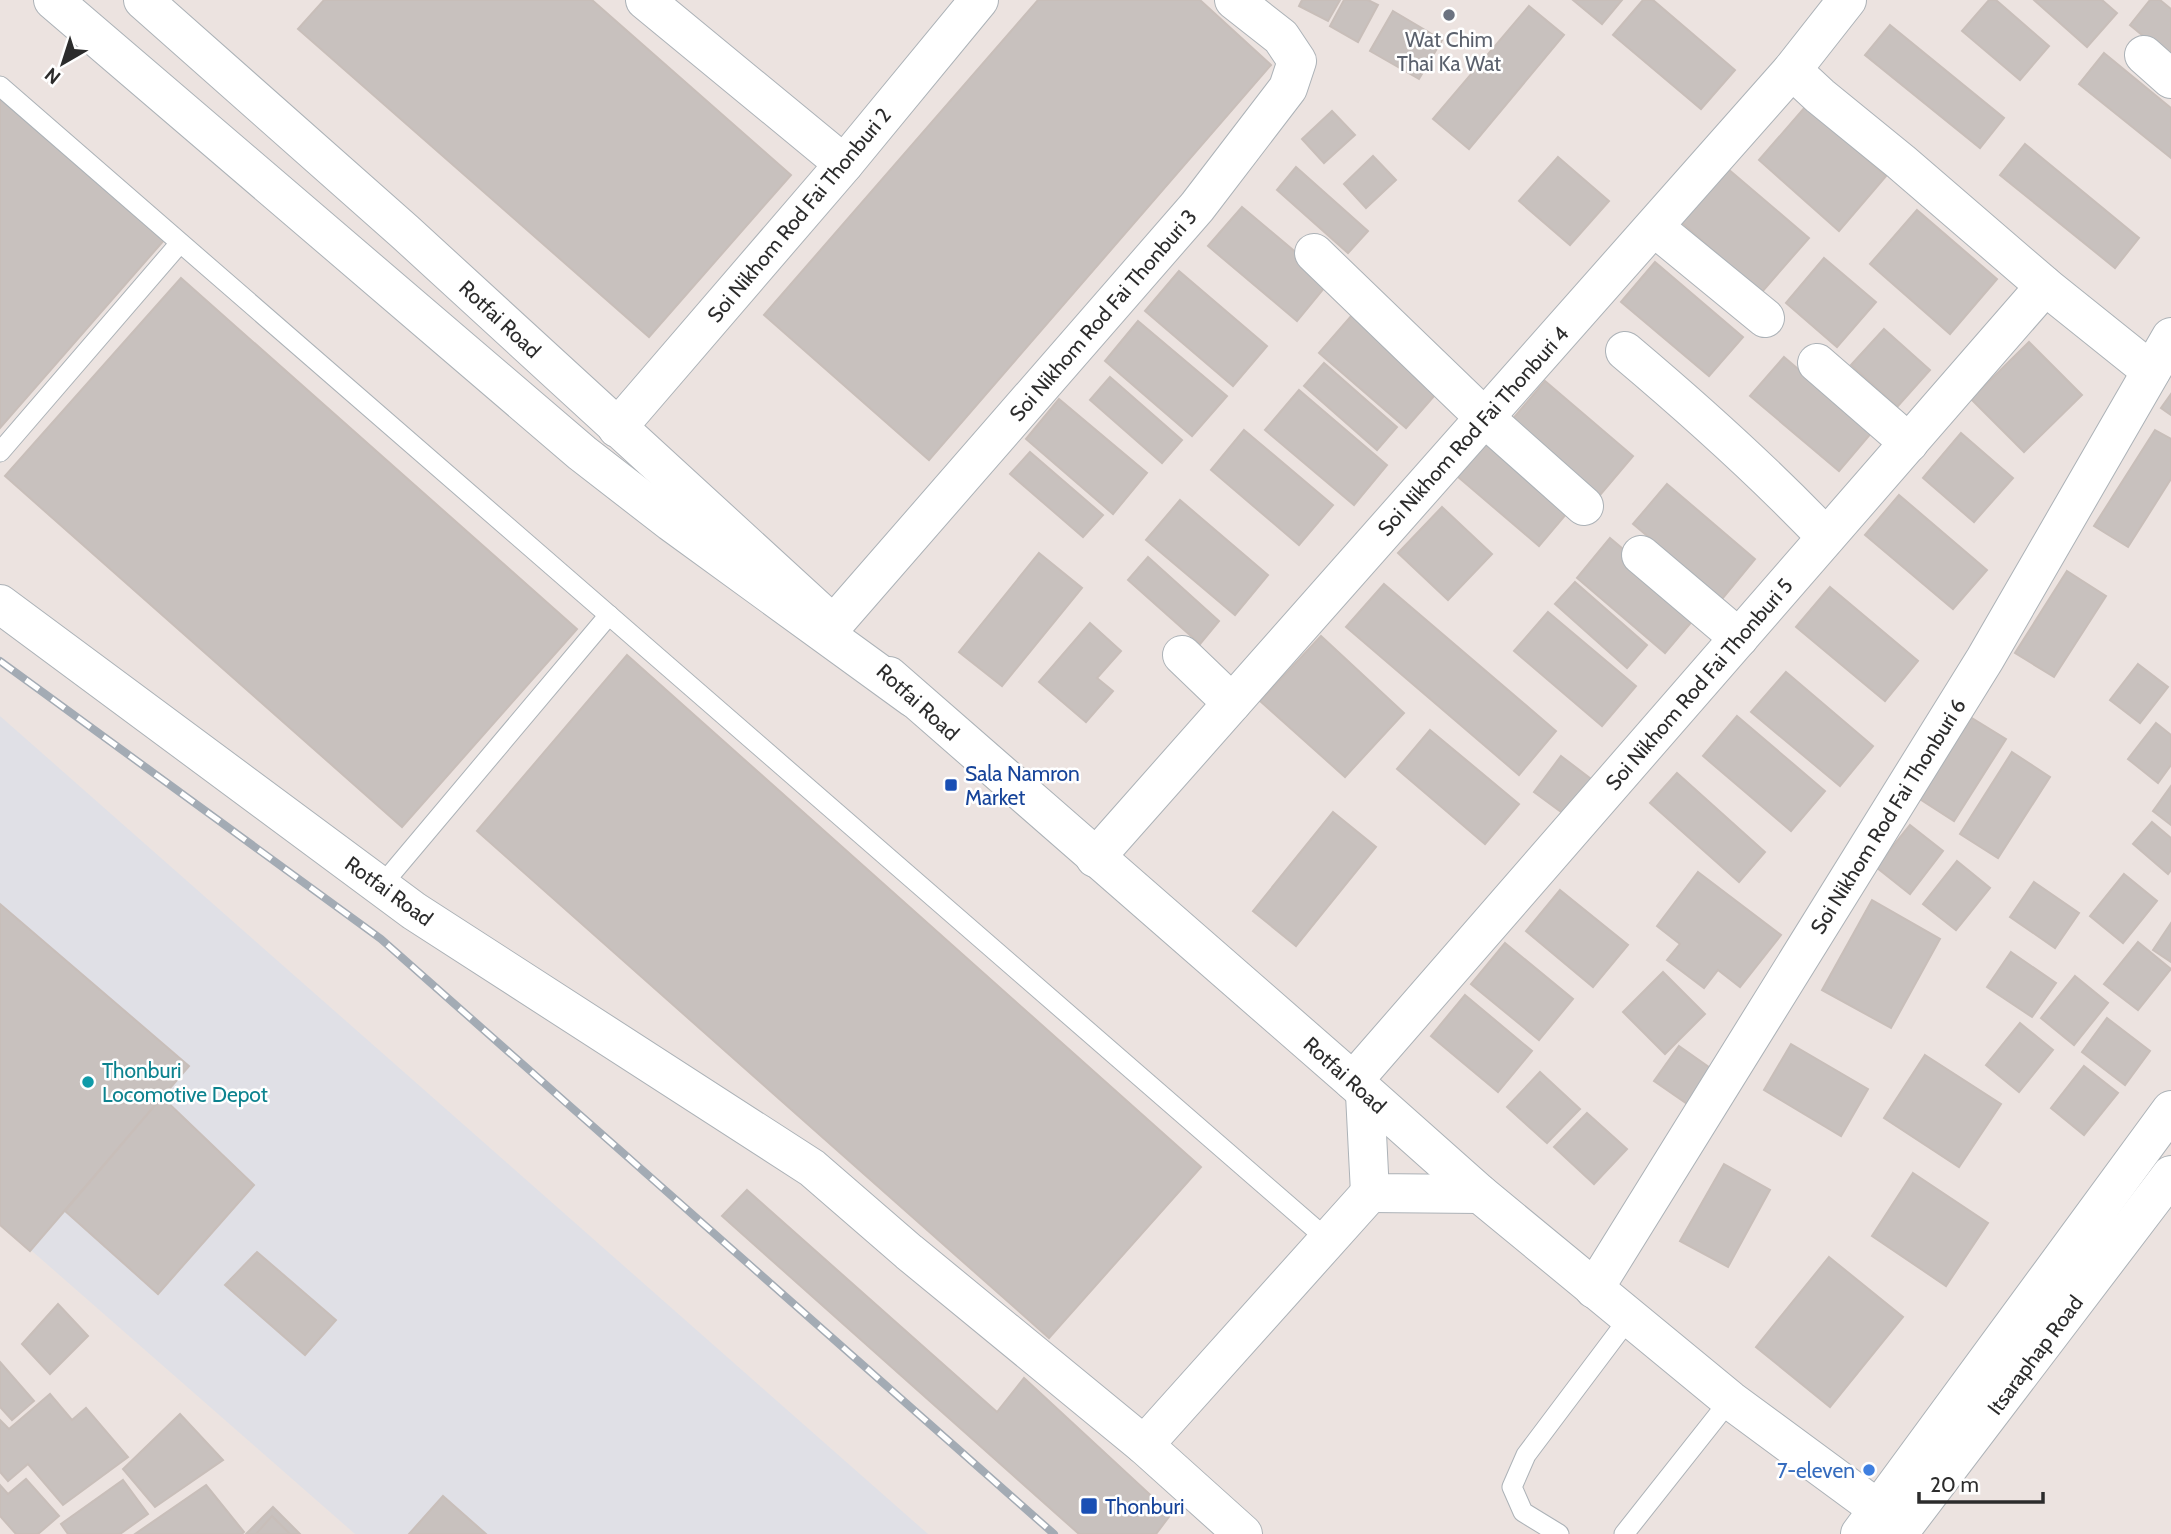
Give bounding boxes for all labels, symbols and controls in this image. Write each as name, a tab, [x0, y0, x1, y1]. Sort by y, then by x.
marker: Wat Chim Thai Ka Wat	[1441, 7, 1457, 23]
place label: Wat Chim Thai Ka Wat	[1397, 27, 1501, 76]
north arrow	[28, 28, 98, 98]
text: N	[40, 63, 65, 89]
street label: Soi Nikhom Rod Fai Thonburi 2	[702, 103, 896, 327]
street label: Soi Nikhom Rod Fai Thonburi 3	[1004, 204, 1202, 426]
street label: Rotfai Road	[454, 275, 546, 363]
street label: Soi Nikhom Rod Fai Thonburi 4	[1372, 321, 1574, 541]
street label: Soi Nikhom Rod Fai Thonburi 5	[1600, 573, 1798, 795]
street label: Rotfai Road	[872, 658, 964, 746]
street label: Soi Nikhom Rod Fai Thonburi 6	[1805, 694, 1971, 938]
place label: Sala Namron Market	[965, 761, 1080, 810]
marker: Sala Namron Market	[943, 777, 959, 793]
street label: Rotfai Road	[340, 851, 438, 931]
street label: Rotfai Road	[1299, 1031, 1391, 1119]
place label: Thonburi Locomotive Depot	[102, 1058, 268, 1107]
marker: Thonburi Locomotive Depot	[80, 1074, 96, 1090]
street label: Itsaraphap Road	[1982, 1290, 2088, 1420]
place label: 7-eleven	[1777, 1458, 1855, 1483]
scale bar	[1919, 1460, 2043, 1504]
marker: 7-eleven	[1861, 1462, 1877, 1478]
text: 20 m	[1930, 1472, 1979, 1497]
place label: Thonburi	[1105, 1494, 1185, 1519]
marker: Thonburi	[1079, 1496, 1099, 1516]

